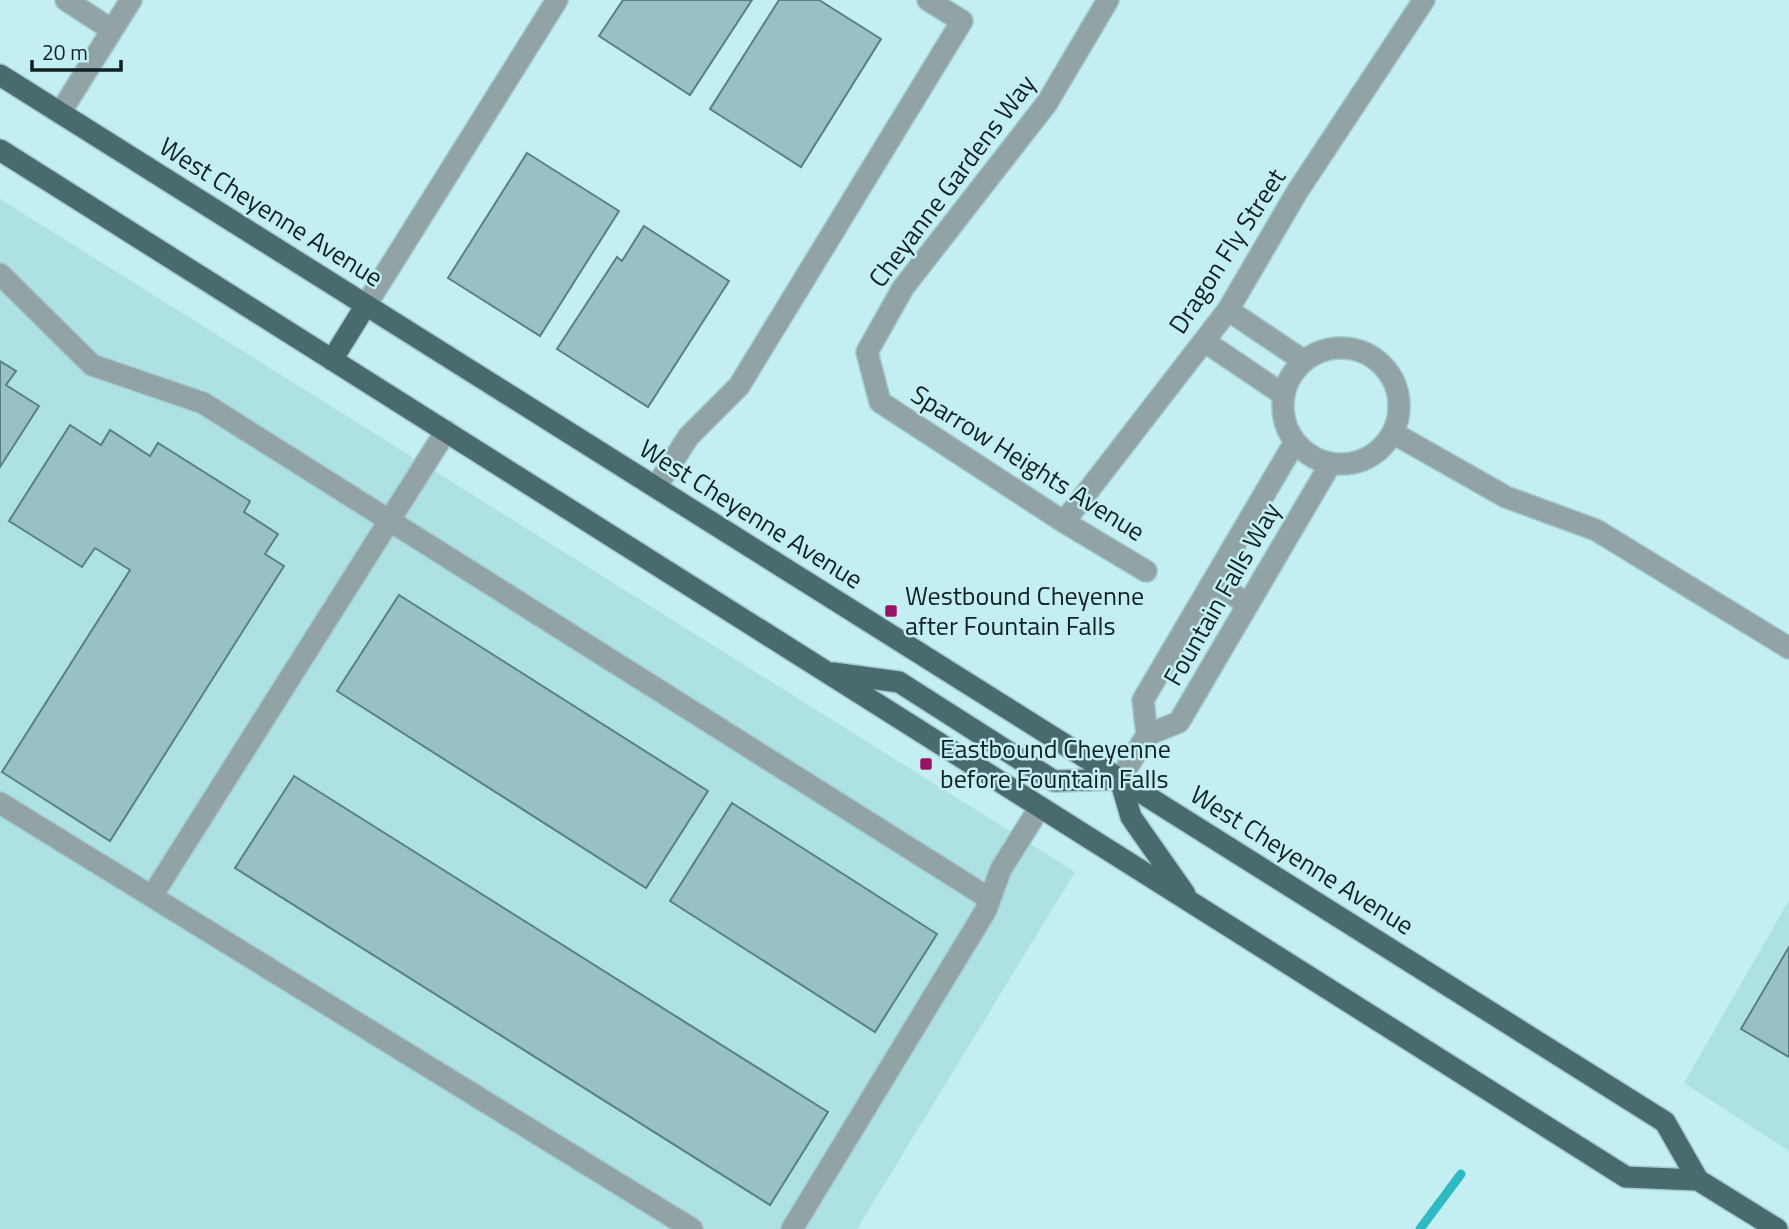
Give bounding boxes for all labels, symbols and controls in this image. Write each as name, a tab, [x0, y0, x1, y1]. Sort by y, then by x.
scale bar	[32, 28, 121, 72]
text: 20 m	[42, 36, 88, 68]
street label: Cheyanne Gardens Way	[859, 66, 1045, 295]
street label: West Cheyenne Avenue	[152, 127, 391, 296]
street label: Dragon Fly Street	[1158, 160, 1295, 341]
street label: Sparrow Heights Avenue	[904, 375, 1153, 551]
street label: West Cheyenne Avenue	[632, 429, 871, 598]
street label: Fountain Falls Way	[1153, 495, 1290, 693]
place label: Westbound Cheyenne after Fountain Falls	[905, 576, 1144, 645]
marker: Westbound Cheyenne after Fountain Falls	[883, 603, 899, 619]
place label: Eastbound Cheyenne before Fountain Falls	[940, 729, 1171, 798]
marker: Eastbound Cheyenne before Fountain Falls	[918, 756, 934, 772]
street label: West Cheyenne Avenue	[1183, 775, 1422, 944]

